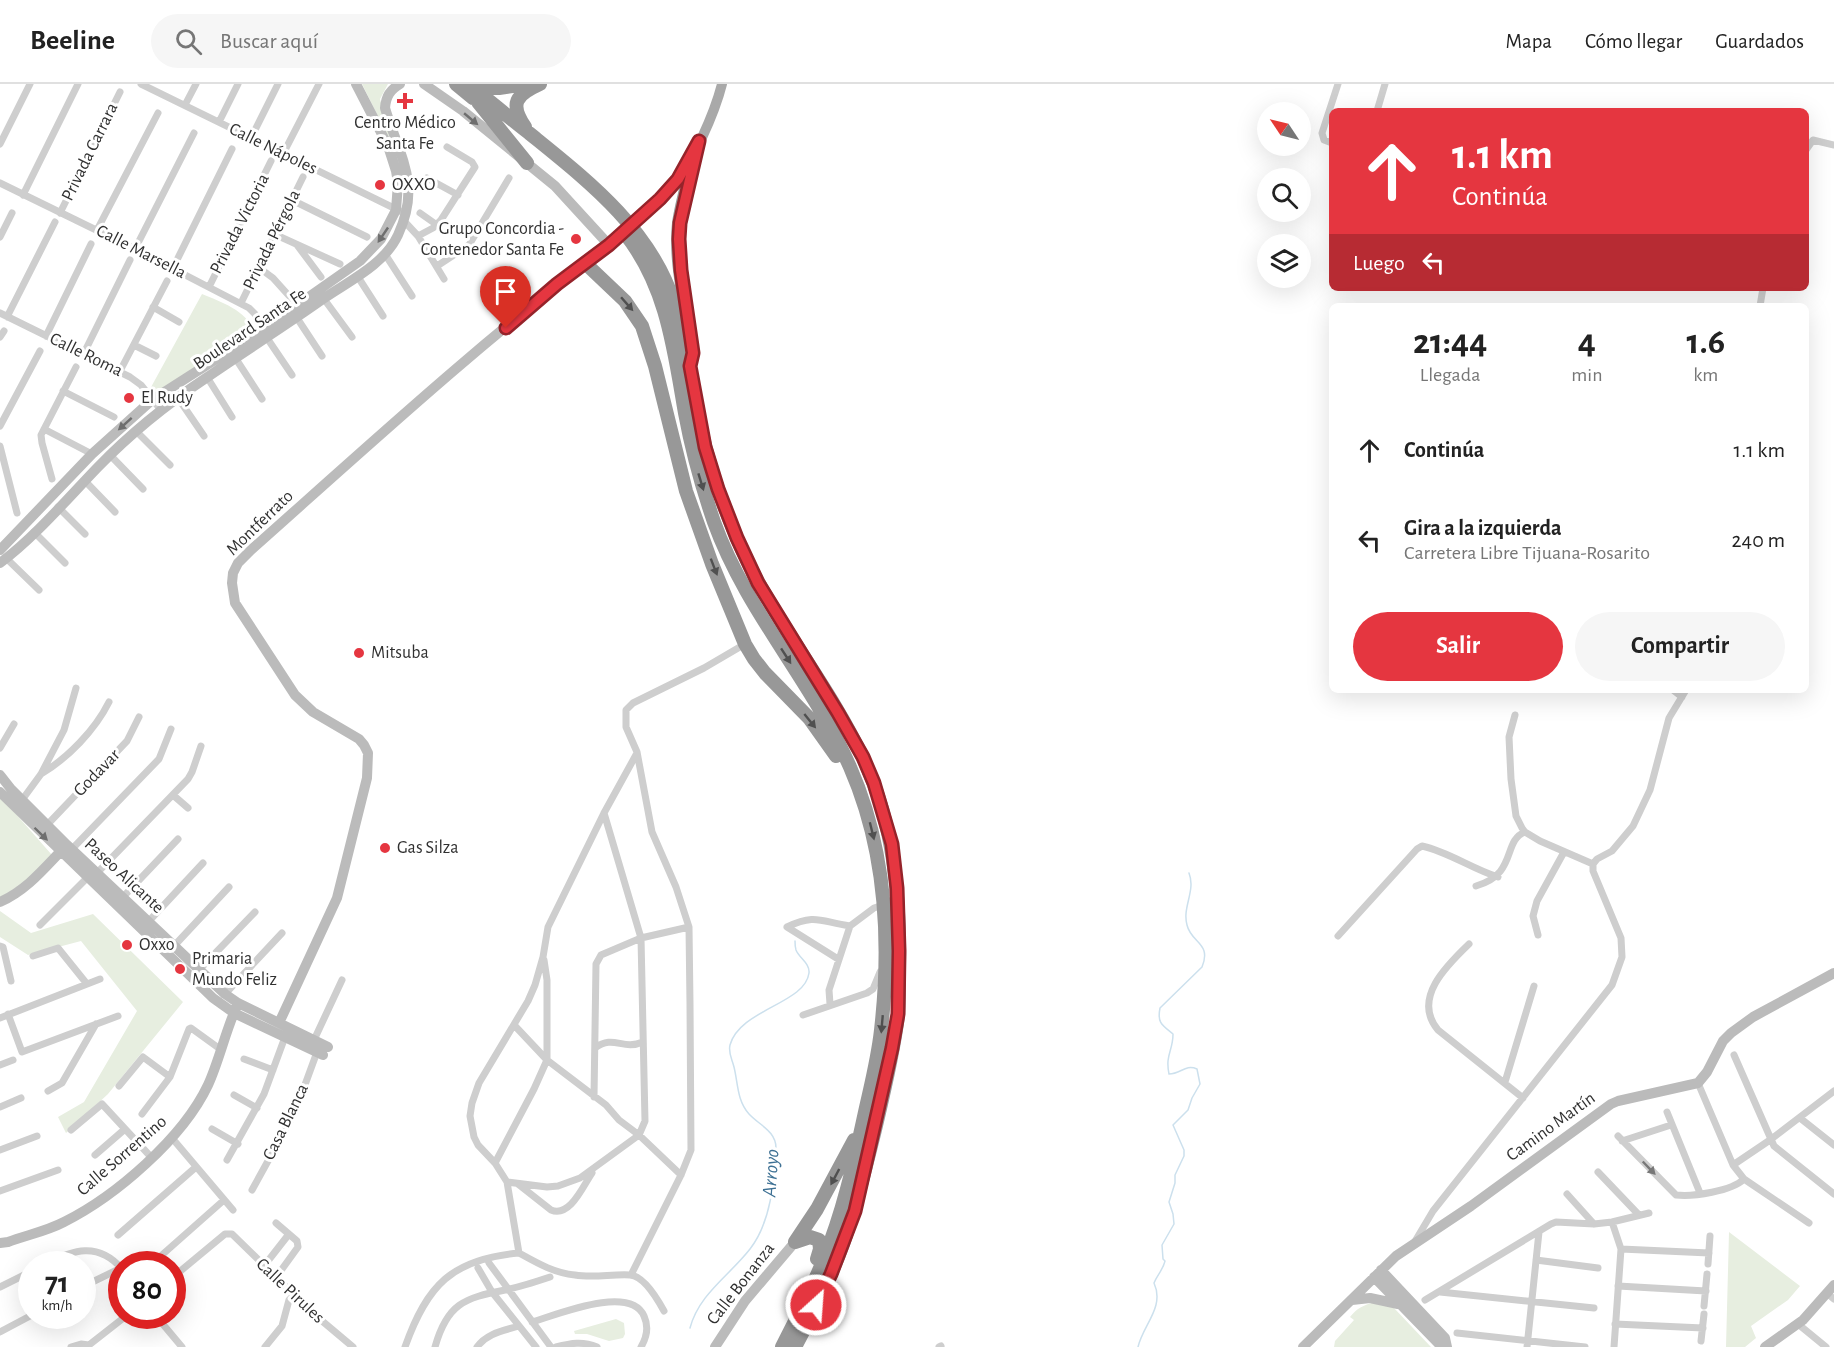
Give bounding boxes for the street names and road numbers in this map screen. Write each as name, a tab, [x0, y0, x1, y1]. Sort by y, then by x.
street label: Privada Carrara	[59, 100, 121, 204]
street label: Calle Nápoles	[226, 120, 320, 178]
street label: Privada Victoria	[207, 171, 273, 277]
street label: Privada Pérgola	[240, 187, 304, 293]
street label: Calle Marsella	[93, 222, 189, 282]
street label: Boulevard Santa Fe	[190, 285, 310, 373]
street label: Calle Roma	[47, 330, 125, 380]
street label: Montferrato	[223, 487, 297, 559]
street label: Godavar	[70, 746, 124, 800]
street label: Paseo Alicante	[81, 835, 167, 917]
street label: Casa Blanca	[260, 1081, 312, 1163]
street label: Camino Martín	[1503, 1089, 1599, 1165]
street label: Calle Sorrentino	[74, 1112, 170, 1200]
street label: Calle Bonanza	[704, 1240, 778, 1328]
street label: Calle Pirules	[252, 1255, 328, 1327]

